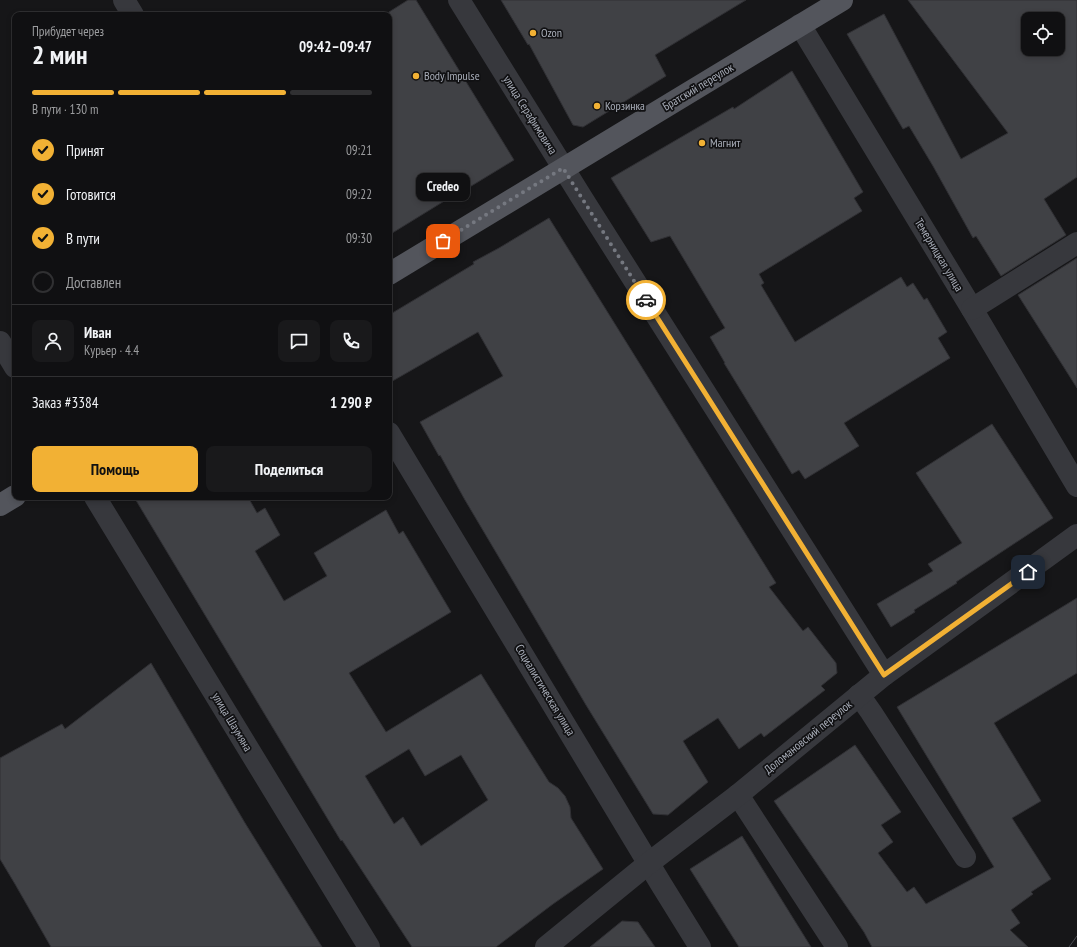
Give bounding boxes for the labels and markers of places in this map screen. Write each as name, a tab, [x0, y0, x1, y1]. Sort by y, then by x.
place label: Ozon	[541, 25, 562, 40]
marker: Ozon	[528, 28, 538, 38]
place label: Body Impulse	[424, 68, 480, 83]
marker: Body Impulse	[411, 71, 421, 81]
place label: Корзинка	[605, 98, 645, 113]
marker: Корзинка	[592, 101, 602, 111]
place label: Магнит	[710, 135, 740, 150]
marker: Магнит	[697, 138, 707, 148]
callout: Credeo	[416, 173, 470, 201]
pin	[426, 224, 460, 258]
pin	[1011, 555, 1045, 589]

